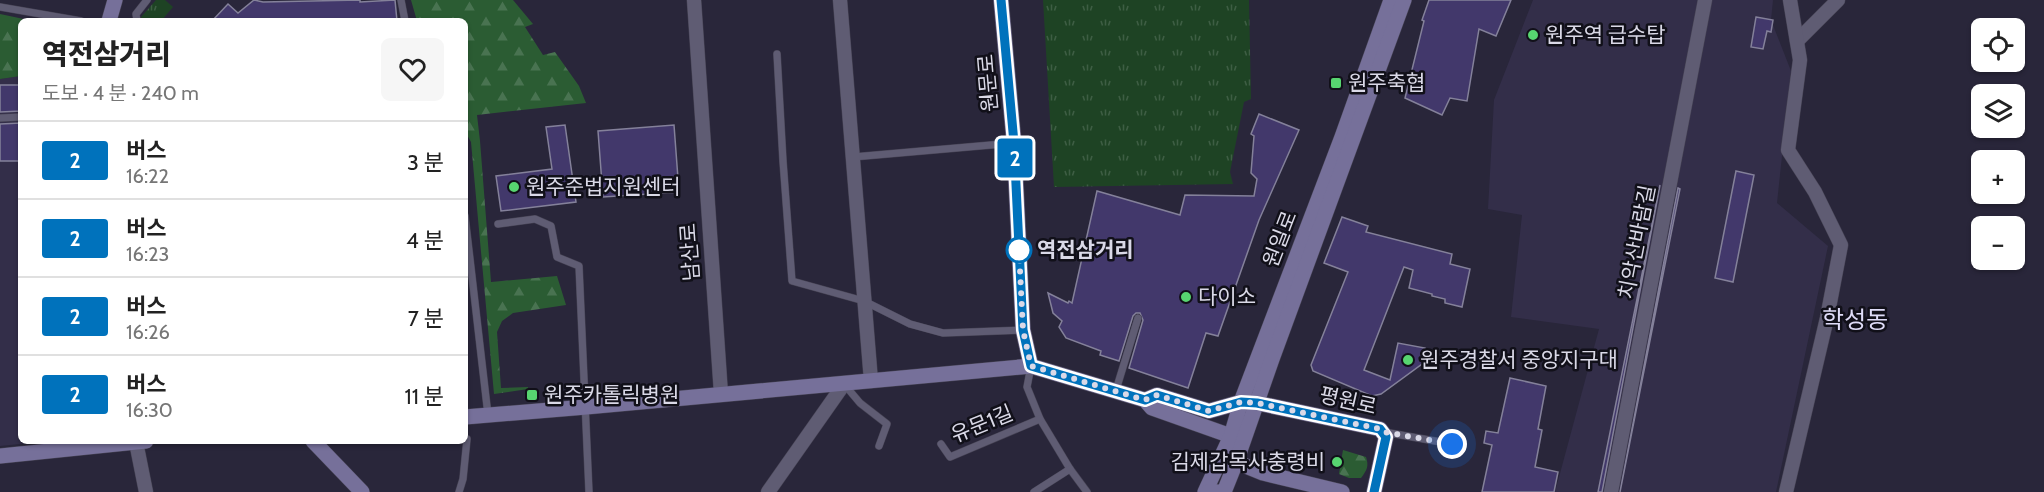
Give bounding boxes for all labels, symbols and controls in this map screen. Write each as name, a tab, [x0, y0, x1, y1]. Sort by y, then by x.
map controls	[1971, 18, 2025, 270]
button: locate	[1971, 18, 2025, 72]
place label: 원주역 급수탑	[1545, 22, 1666, 47]
marker: 원주역 급수탑	[1526, 28, 1540, 42]
text: 역전삼거리	[42, 37, 171, 71]
button: heart	[381, 38, 444, 101]
street label: 원문로	[973, 53, 1002, 113]
place label: 원주축협	[1348, 70, 1425, 95]
marker: 원주축협	[1329, 76, 1343, 90]
text: 도보 · 4 분 · 240 m	[42, 81, 199, 105]
button: layers	[1971, 84, 2025, 138]
text: 버스	[126, 137, 166, 164]
line badge: 2	[996, 138, 1034, 178]
text: 2	[1009, 146, 1021, 171]
text: 2	[69, 148, 81, 173]
text: 3 분	[407, 149, 444, 176]
button: +	[1971, 150, 2025, 204]
text: 16:22	[126, 164, 169, 188]
place label: 원주준법지원센터	[526, 174, 681, 199]
marker: 원주준법지원센터	[507, 180, 521, 194]
street label: 치악산바람길	[1613, 183, 1660, 301]
street label: 원일로	[1257, 207, 1302, 270]
text: 버스	[126, 215, 166, 242]
button: −	[1971, 216, 2025, 270]
street label: 남산로	[675, 222, 704, 282]
text: 2	[69, 226, 81, 251]
text: 4 분	[406, 227, 444, 254]
marker: 역전삼거리	[1006, 237, 1032, 263]
place label: 역전삼거리	[1037, 237, 1134, 262]
text: 16:23	[126, 242, 169, 266]
place label: 다이소	[1198, 284, 1256, 309]
marker: 다이소	[1179, 290, 1193, 304]
text: 버스	[126, 293, 166, 320]
text: 2	[69, 304, 81, 329]
text: 7 분	[408, 305, 444, 332]
district label: 학성동	[1822, 305, 1888, 334]
text: 16:26	[126, 320, 170, 344]
place label: 원주경찰서 중앙지구대	[1420, 347, 1618, 372]
marker: 원주경찰서 중앙지구대	[1401, 353, 1415, 367]
text: 버스	[126, 371, 166, 398]
text: 2	[69, 382, 81, 407]
place label: 원주카톨릭병원	[544, 382, 679, 407]
street label: 평원로	[1317, 382, 1379, 419]
text: 11 분	[404, 383, 444, 410]
marker: 원주카톨릭병원	[525, 388, 539, 402]
text: 16:30	[126, 398, 173, 422]
street label: 유문1길	[947, 400, 1017, 447]
your location	[1437, 429, 1467, 459]
place label: 김제갑목사충령비	[1170, 449, 1325, 474]
marker: 김제갑목사충령비	[1330, 455, 1344, 469]

